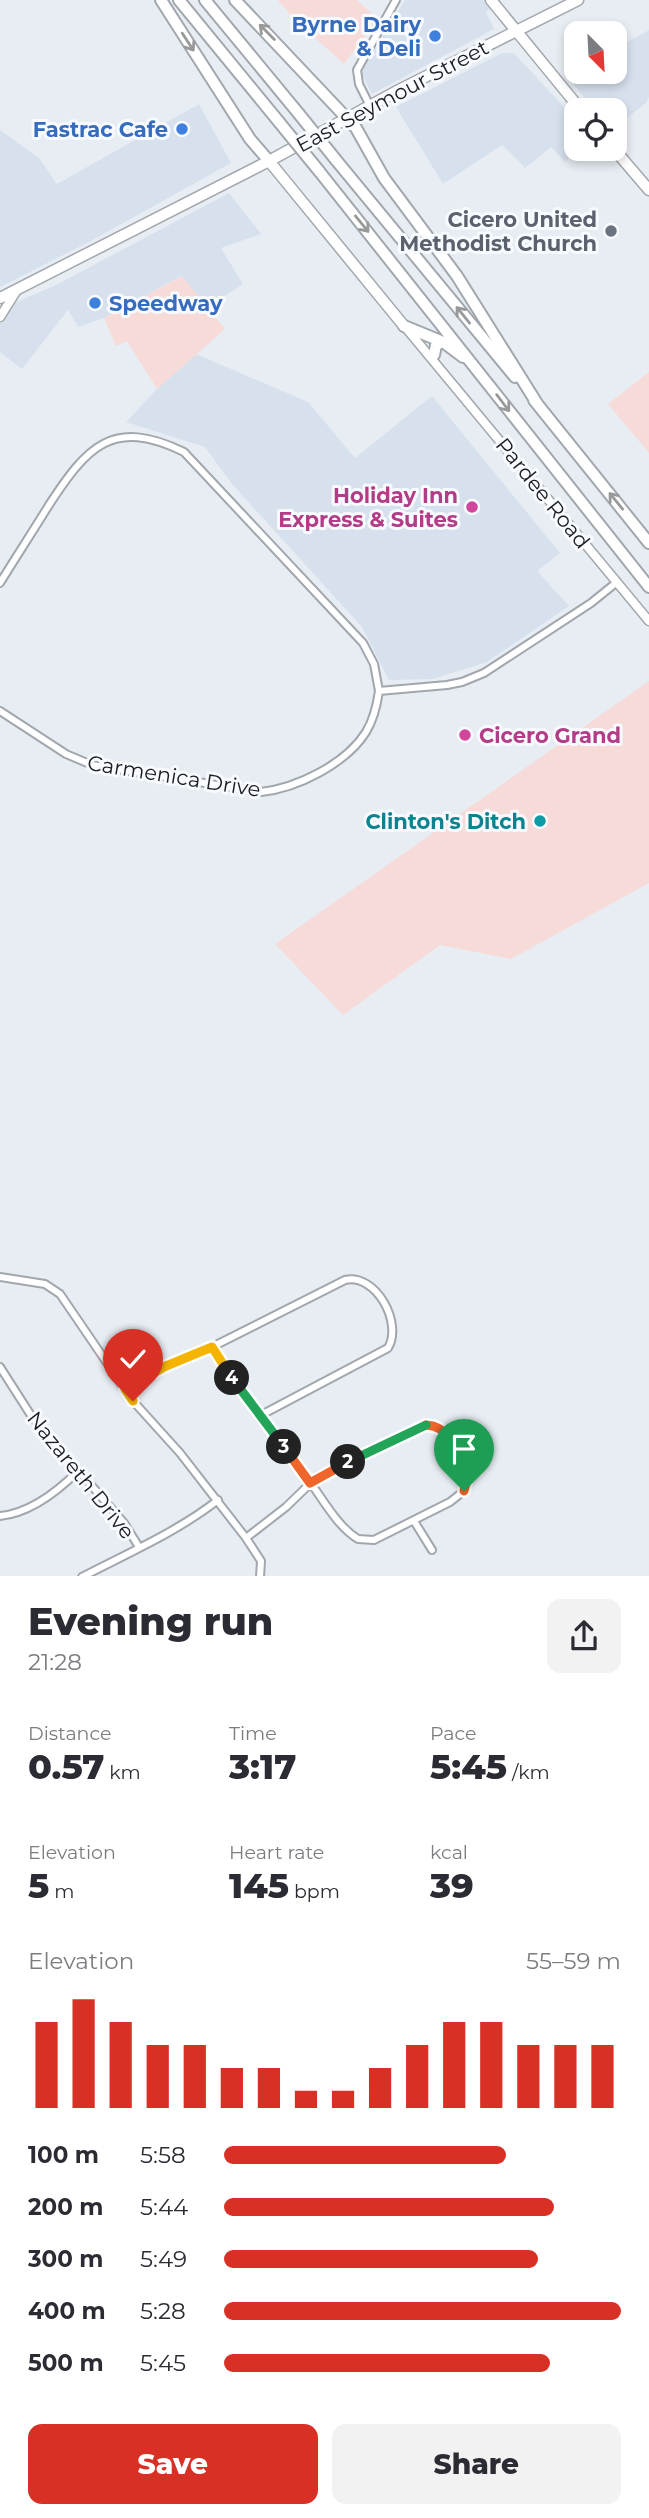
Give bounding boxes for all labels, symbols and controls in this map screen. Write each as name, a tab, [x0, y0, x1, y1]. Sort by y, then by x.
place label: Byrne Dairy & Deli	[291, 12, 421, 61]
north arrow	[564, 21, 626, 84]
map controls	[564, 21, 627, 161]
one-way arrow	[259, 24, 276, 41]
marker: Byrne Dairy & Deli	[427, 28, 443, 44]
one-way arrow	[181, 32, 196, 51]
street label: East Seymour Street	[291, 35, 493, 157]
button: locate	[564, 98, 627, 161]
place label: Fastrac Cafe	[33, 117, 168, 142]
marker: Fastrac Cafe	[174, 121, 190, 137]
place label: Cicero United Methodist Church	[399, 207, 597, 256]
one-way arrow	[355, 214, 370, 232]
marker: Cicero United Methodist Church	[603, 223, 619, 239]
place label: Speedway	[109, 291, 223, 316]
marker: Speedway	[87, 295, 103, 311]
one-way arrow	[455, 307, 471, 325]
one-way arrow	[495, 393, 510, 412]
street label: Pardee Road	[491, 433, 595, 553]
place label: Holiday Inn Express & Suites	[278, 483, 458, 532]
one-way arrow	[608, 493, 623, 511]
marker: Holiday Inn Express & Suites	[464, 499, 480, 515]
place label: Cicero Grand	[479, 723, 621, 748]
marker: Cicero Grand	[457, 727, 473, 743]
street label: Carmenica Drive	[86, 750, 262, 802]
place label: Clinton's Ditch	[365, 809, 526, 834]
marker: Clinton's Ditch	[532, 813, 548, 829]
pin	[103, 1329, 163, 1401]
icon: check	[114, 1340, 152, 1378]
pin: 4	[215, 1360, 250, 1396]
text: 4	[225, 1366, 238, 1389]
street label: Nazareth Drive	[22, 1406, 140, 1544]
pin	[434, 1419, 494, 1491]
pin: 3	[266, 1430, 302, 1464]
icon: arrive	[445, 1430, 483, 1468]
text: 3	[278, 1435, 289, 1458]
pin: 2	[330, 1444, 366, 1480]
text: 2	[342, 1450, 353, 1473]
text: Evening run	[28, 1598, 273, 1645]
button: share	[547, 1599, 621, 1673]
text: 21:28	[28, 1648, 82, 1676]
text: Distance	[28, 1722, 111, 1745]
text: Time	[229, 1722, 277, 1745]
text: Pace	[430, 1722, 477, 1745]
text: 0.57	[28, 1745, 104, 1788]
text: 3:17	[229, 1745, 296, 1788]
text: 5:45	[430, 1745, 507, 1788]
text: km	[104, 1761, 141, 1784]
text: /km	[507, 1761, 550, 1784]
text: Elevation	[28, 1841, 116, 1864]
text: Heart rate	[229, 1841, 324, 1864]
text: kcal	[430, 1841, 468, 1864]
text: 5	[28, 1864, 49, 1907]
text: 145	[229, 1864, 289, 1907]
text: 39	[430, 1864, 474, 1907]
text: m	[49, 1880, 74, 1903]
text: bpm	[289, 1880, 340, 1903]
text: Elevation	[28, 1947, 134, 1975]
text: 55–59 m	[526, 1947, 621, 1975]
text: 100 m	[28, 2141, 99, 2169]
text: 5:58	[140, 2141, 186, 2169]
text: 200 m	[28, 2193, 103, 2221]
text: 5:44	[140, 2193, 188, 2221]
text: 300 m	[28, 2245, 104, 2273]
text: 5:49	[140, 2245, 187, 2273]
text: 400 m	[28, 2297, 106, 2325]
text: 5:28	[140, 2297, 186, 2325]
text: 500 m	[28, 2349, 104, 2377]
text: 5:45	[140, 2349, 186, 2377]
button: Save	[28, 2424, 318, 2504]
button: Share	[332, 2424, 621, 2504]

